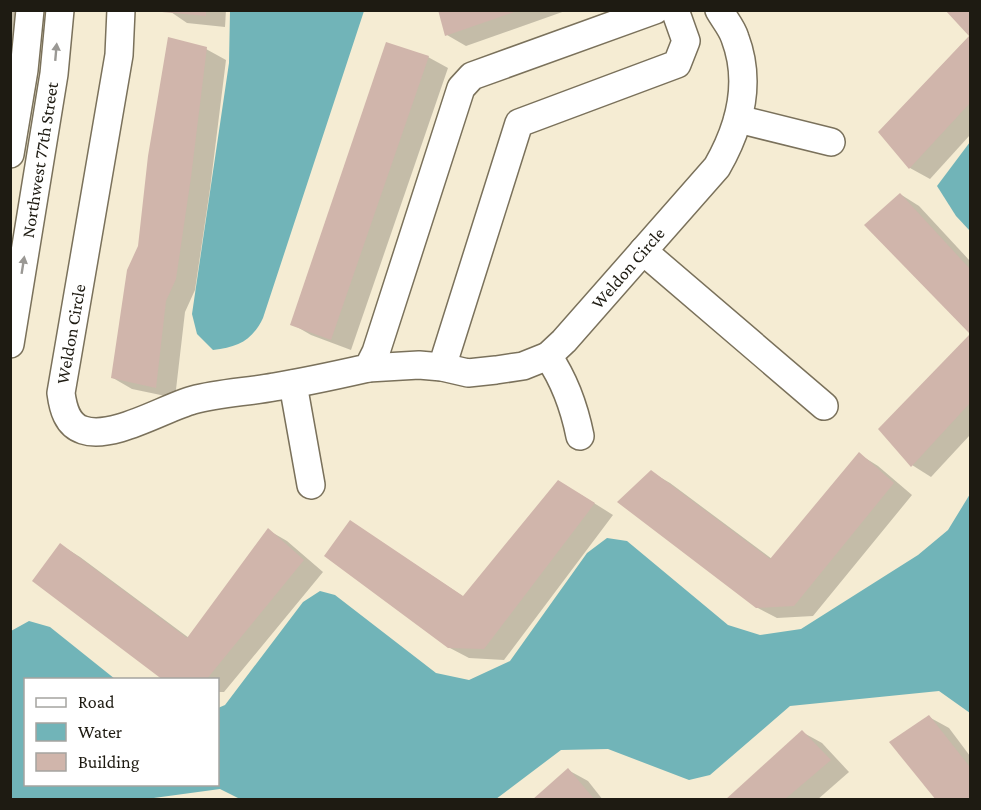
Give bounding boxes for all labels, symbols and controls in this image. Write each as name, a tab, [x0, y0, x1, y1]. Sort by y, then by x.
one-way arrow	[51, 42, 61, 61]
street label: Northwest 77th Street	[18, 80, 62, 239]
street label: Weldon Circle	[587, 223, 669, 313]
one-way arrow	[19, 256, 28, 275]
street label: Weldon Circle	[52, 282, 90, 386]
legend	[24, 678, 219, 786]
text: Road	[78, 692, 115, 712]
text: Water	[78, 722, 123, 742]
text: Building	[78, 752, 140, 772]

